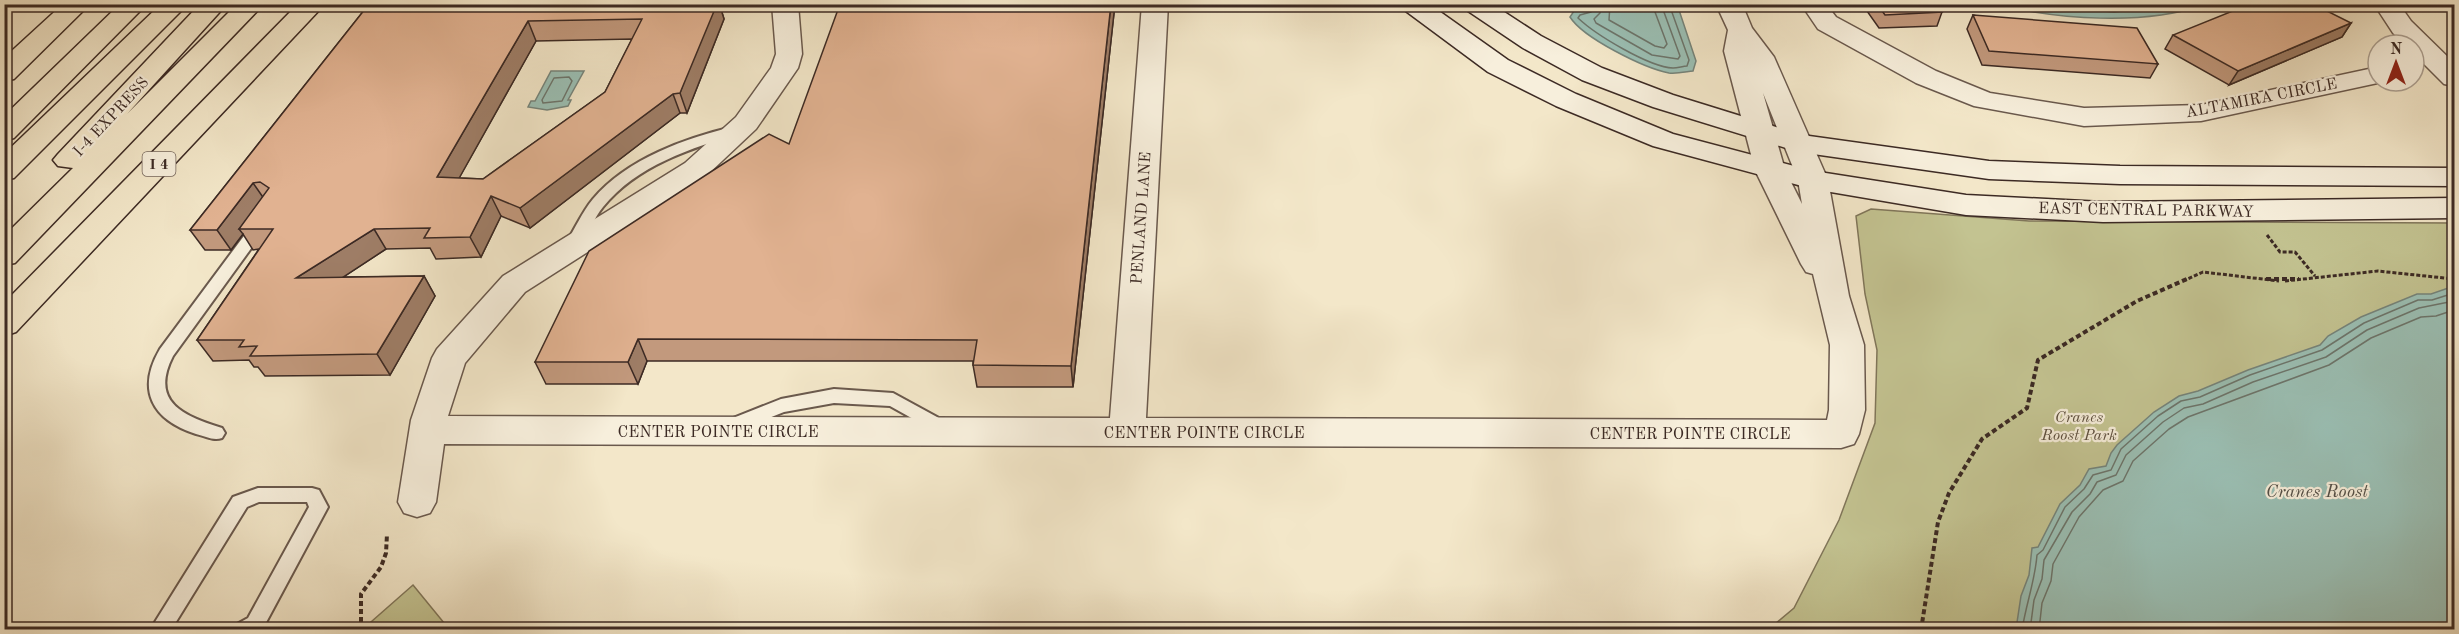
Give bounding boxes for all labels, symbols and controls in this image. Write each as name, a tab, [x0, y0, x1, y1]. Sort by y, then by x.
north arrow	[2366, 33, 2426, 93]
text: N	[2390, 42, 2403, 58]
street label: I-4 EXPRESS	[71, 74, 152, 160]
street label: ALTAMIRA CIRCLE	[2184, 76, 2339, 122]
street label: PENLAND LANE	[1129, 151, 1155, 285]
road number: I 4	[142, 152, 176, 176]
street label: EAST CENTRAL PARKWAY	[2038, 201, 2254, 221]
park label: Cranes Roost Park	[2040, 410, 2117, 444]
street label: CENTER POINTE CIRCLE	[617, 425, 819, 441]
street label: CENTER POINTE CIRCLE	[1103, 426, 1305, 442]
street label: CENTER POINTE CIRCLE	[1589, 427, 1791, 443]
water label: Cranes Roost	[2266, 483, 2369, 501]

